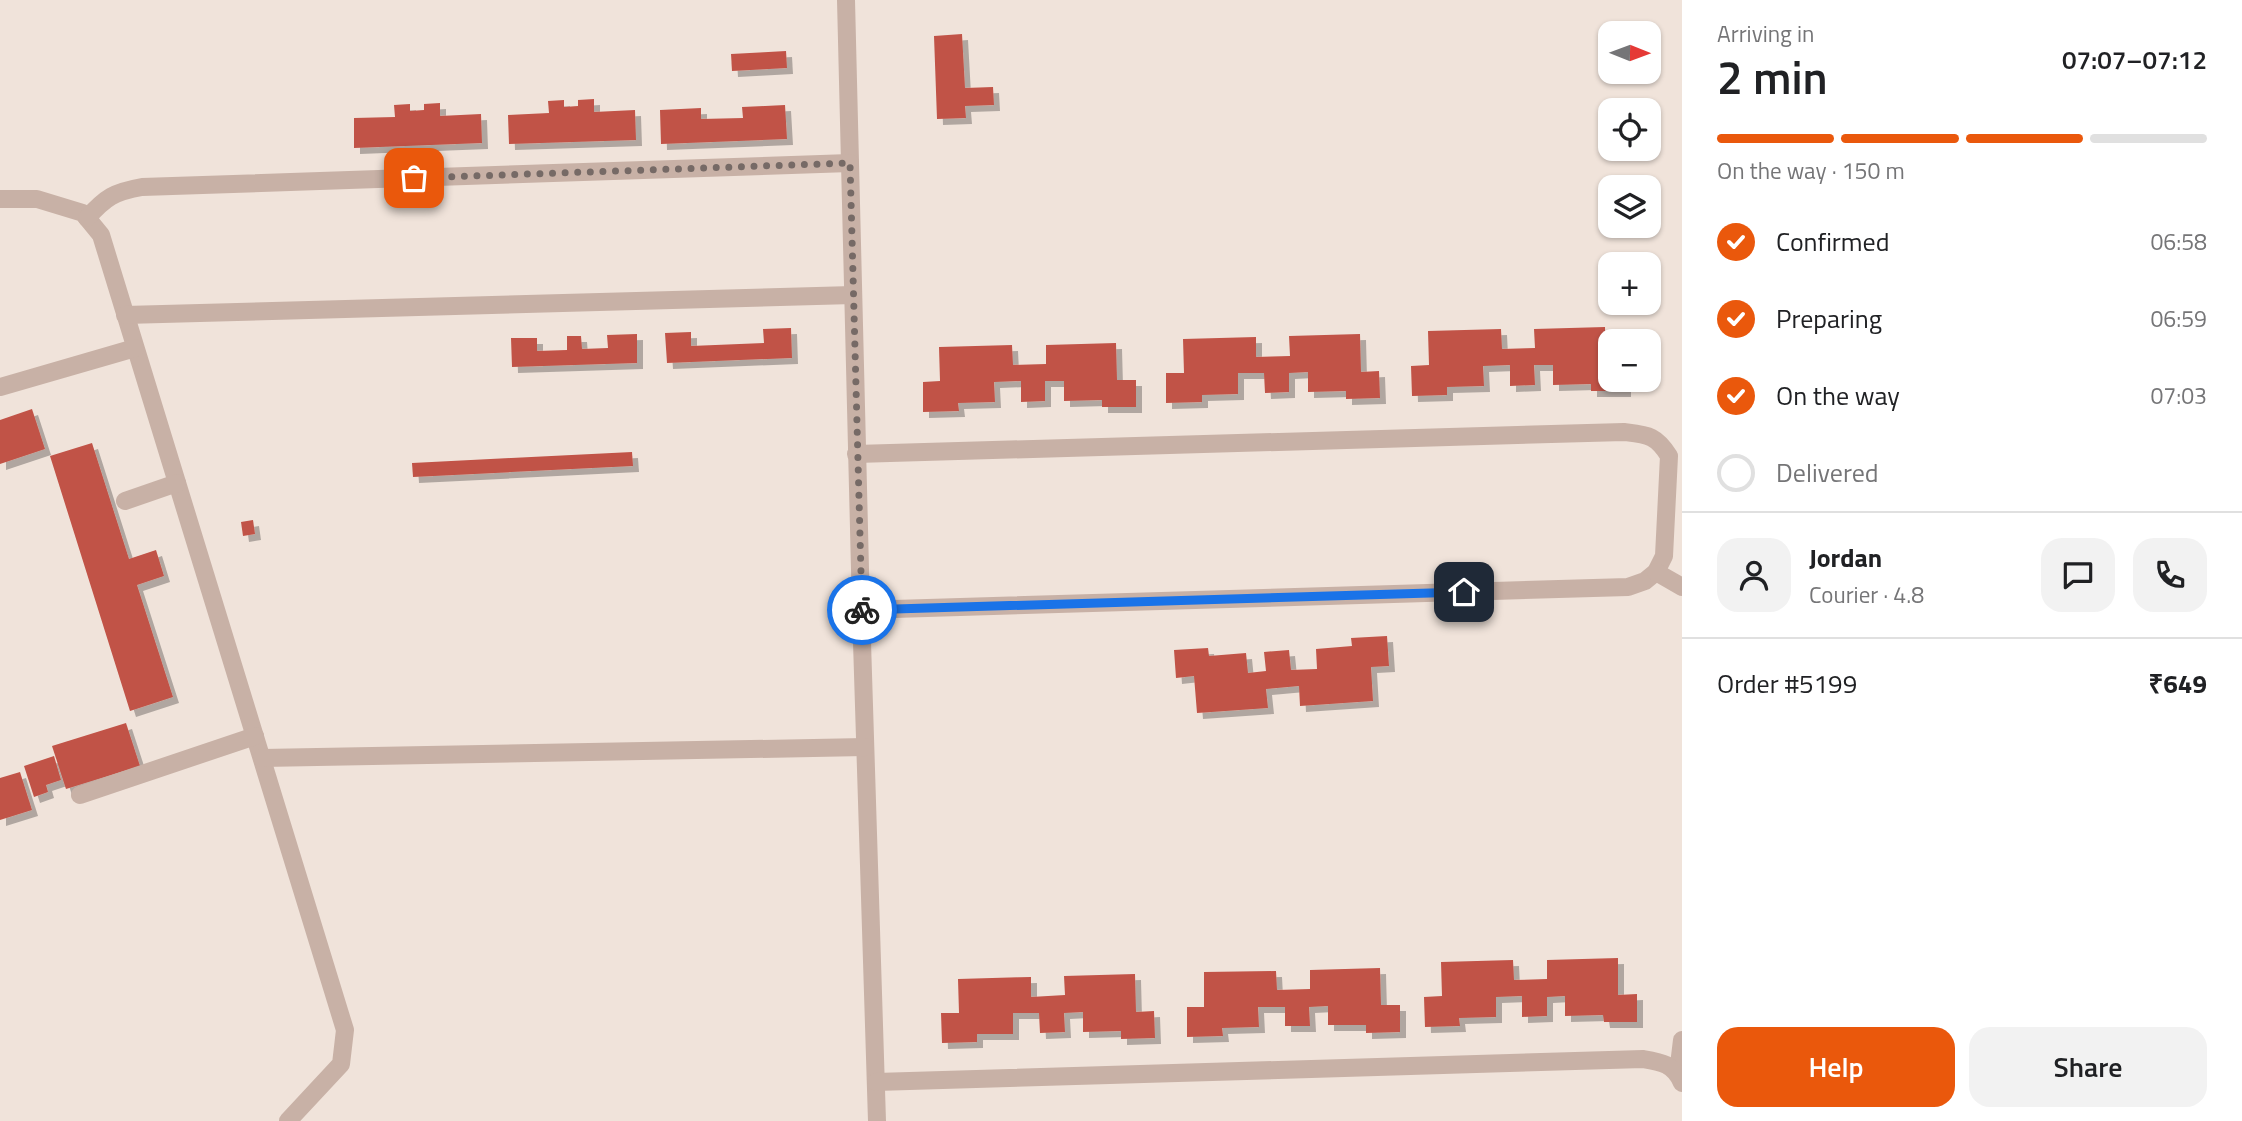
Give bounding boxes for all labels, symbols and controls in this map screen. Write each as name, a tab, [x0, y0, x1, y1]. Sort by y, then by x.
text: Arriving in	[1717, 16, 1814, 51]
north arrow	[1598, 21, 1661, 84]
map controls	[1598, 21, 1661, 392]
text: 07:07–07:12	[2062, 40, 2207, 79]
text: 2 min	[1717, 42, 1828, 112]
button: locate	[1598, 98, 1661, 161]
pin	[384, 148, 444, 208]
text: On the way · 150 m	[1717, 153, 1905, 188]
icon: bag	[395, 159, 433, 197]
button: layers	[1598, 175, 1661, 238]
text: Confirmed	[1776, 222, 1890, 261]
icon: check	[1717, 223, 1755, 261]
text: 06:58	[2150, 224, 2207, 259]
button: +	[1598, 252, 1661, 315]
text: Preparing	[1776, 299, 1882, 338]
icon: check	[1717, 300, 1755, 338]
text: 06:59	[2150, 301, 2207, 336]
button: −	[1598, 329, 1661, 392]
text: On the way	[1776, 376, 1900, 415]
icon: check	[1717, 377, 1755, 415]
text: 07:03	[2150, 378, 2207, 413]
text: Delivered	[1776, 453, 1879, 492]
button: person	[1717, 538, 1791, 612]
text: Jordan	[1809, 538, 1882, 577]
button: chat	[2041, 538, 2115, 612]
button: phone	[2133, 538, 2207, 612]
pin	[1434, 562, 1494, 622]
icon: home	[1445, 573, 1483, 611]
courier	[827, 575, 897, 645]
text: Courier · 4.8	[1809, 577, 1924, 612]
icon: bike	[843, 591, 881, 629]
text: Order #5199	[1717, 664, 1857, 703]
text: ₹649	[2148, 664, 2207, 703]
button: Help	[1717, 1027, 1955, 1107]
button: Share	[1969, 1027, 2207, 1107]

